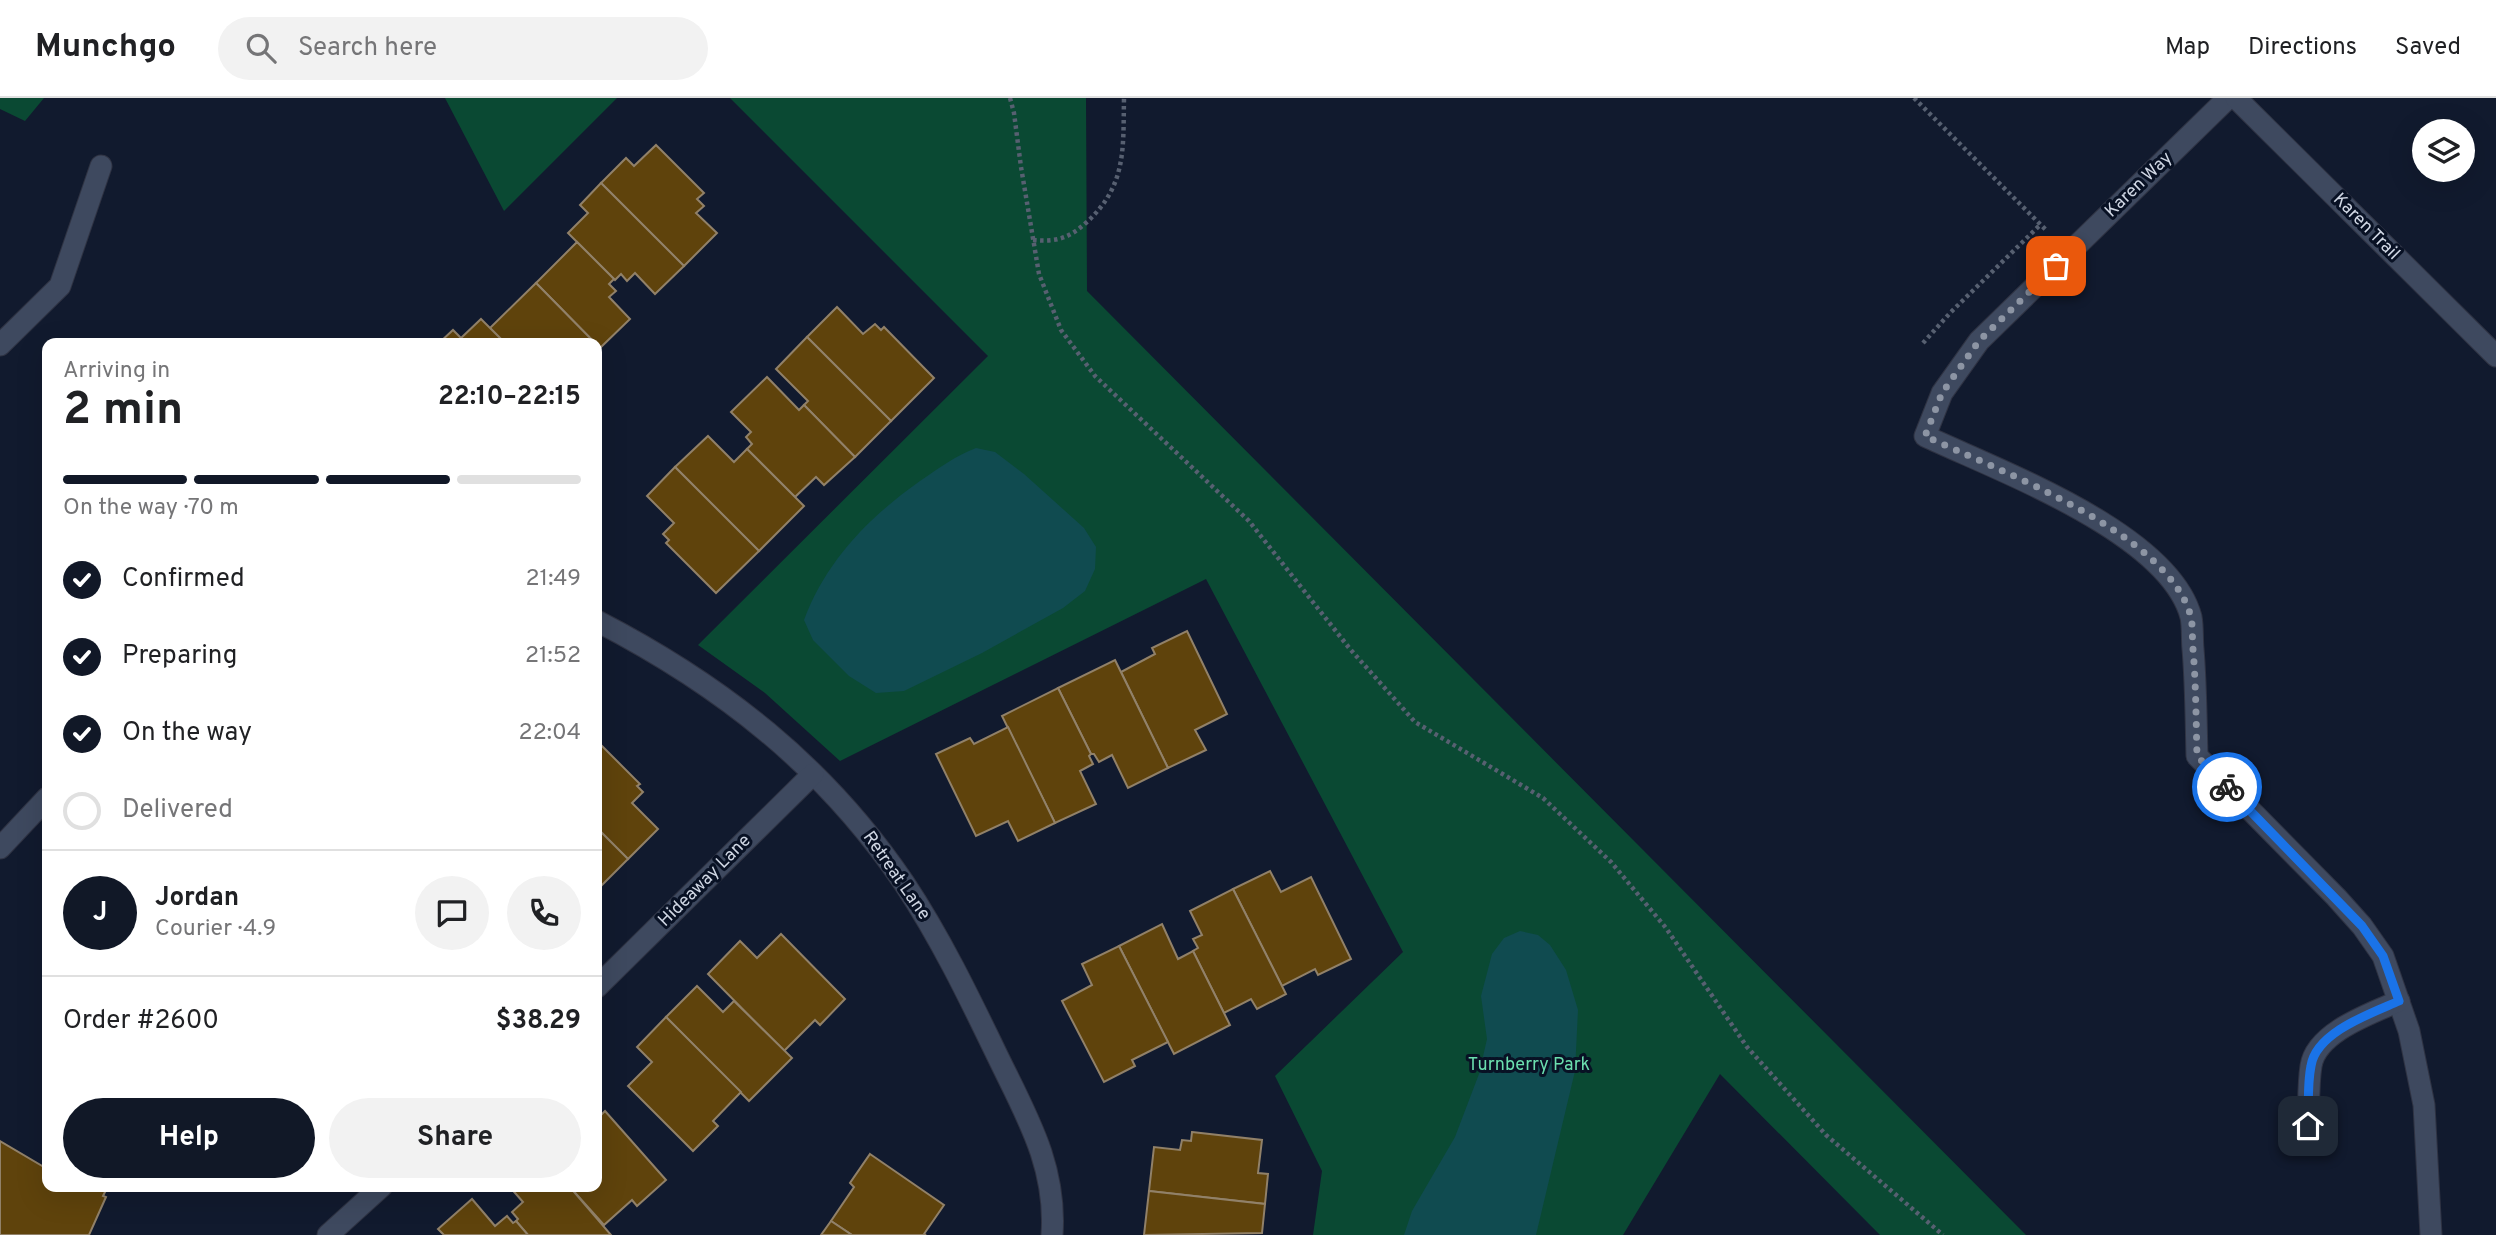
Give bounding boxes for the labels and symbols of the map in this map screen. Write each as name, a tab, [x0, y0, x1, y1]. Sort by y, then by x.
street label: Karen Way	[2100, 147, 2178, 223]
street label: Karen Trail	[2328, 189, 2404, 265]
pin	[2026, 236, 2086, 296]
courier	[2192, 752, 2262, 822]
street label: Retreat Lane	[857, 827, 935, 925]
street label: Hideaway Lane	[654, 830, 756, 932]
park label: Turnberry Park	[1468, 1054, 1590, 1077]
pin	[2278, 1096, 2338, 1156]

